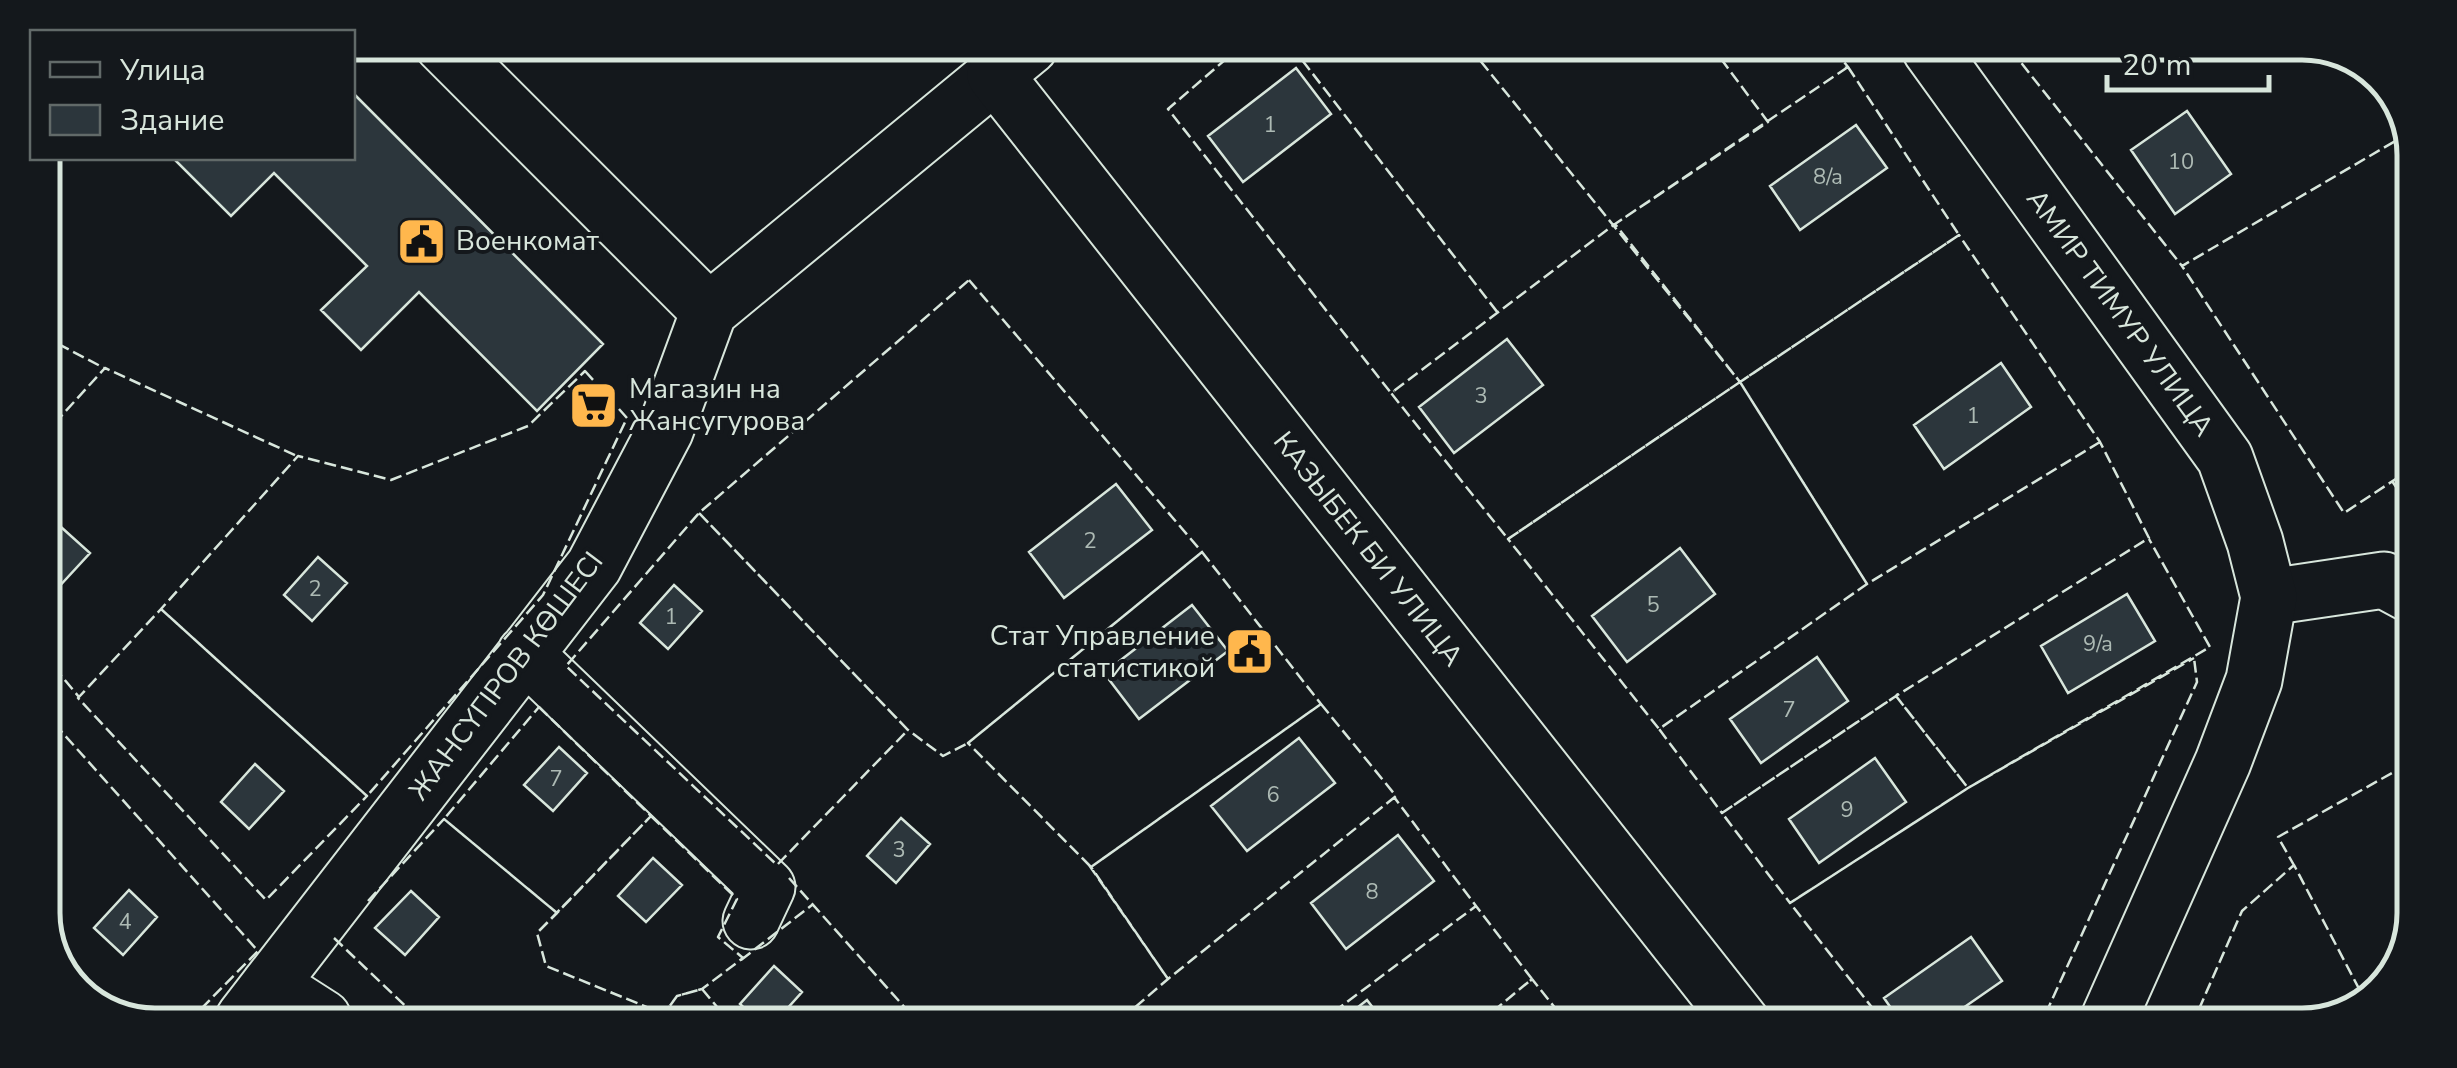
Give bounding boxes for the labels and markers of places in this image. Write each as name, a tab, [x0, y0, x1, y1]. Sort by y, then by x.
public building icon: Военкомат	[395, 215, 447, 267]
place label: Военкомат	[456, 222, 600, 260]
place label: Магазин на Жансугурова	[629, 370, 805, 440]
supermarket icon: Магазин на Жансугурова	[568, 379, 620, 431]
place label: Стат Управление статистикой	[990, 617, 1215, 687]
public building icon: Стат Управление статистикой	[1224, 626, 1276, 678]

